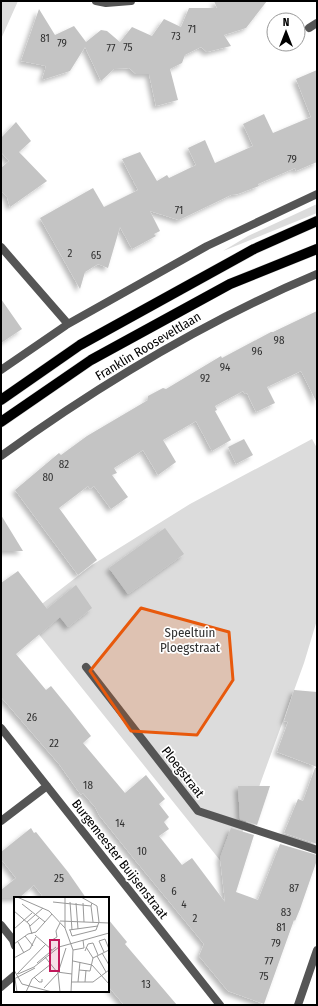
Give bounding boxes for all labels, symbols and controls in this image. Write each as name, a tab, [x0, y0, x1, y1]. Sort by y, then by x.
north arrow	[266, 12, 306, 52]
text: N	[283, 16, 289, 29]
house number: 71	[188, 23, 196, 36]
house number: 73	[171, 30, 181, 43]
house number: 81	[40, 32, 50, 45]
house number: 79	[57, 37, 67, 50]
house number: 75	[123, 41, 133, 54]
house number: 77	[107, 42, 116, 55]
house number: 79	[287, 153, 297, 166]
house number: 71	[175, 204, 183, 217]
house number: 2	[68, 247, 73, 260]
house number: 65	[91, 249, 101, 262]
street label: Franklin Rooseveltlaan	[93, 309, 203, 383]
house number: 98	[274, 334, 285, 347]
house number: 96	[252, 345, 263, 358]
house number: 94	[220, 361, 231, 374]
house number: 92	[200, 372, 210, 385]
house number: 82	[59, 458, 69, 471]
house number: 80	[42, 471, 54, 484]
park label: Speeltuin Ploegstraat	[160, 625, 221, 655]
house number: 26	[27, 711, 38, 724]
house number: 22	[49, 737, 59, 750]
street label: Ploegstraat	[159, 744, 208, 801]
house number: 18	[83, 779, 93, 792]
street label: Burgemeester Buijsenstraat	[69, 796, 172, 922]
house number: 14	[115, 817, 125, 830]
house number: 10	[137, 845, 147, 858]
house number: 25	[54, 872, 64, 885]
house number: 8	[160, 872, 166, 885]
house number: 87	[289, 882, 299, 895]
house number: 6	[171, 885, 177, 898]
inset map	[14, 897, 109, 992]
house number: 4	[181, 898, 187, 911]
house number: 83	[281, 906, 291, 919]
house number: 2	[193, 912, 198, 925]
house number: 81	[276, 921, 286, 934]
house number: 79	[271, 937, 281, 950]
house number: 77	[265, 955, 274, 968]
house number: 75	[259, 970, 269, 983]
house number: 13	[141, 978, 151, 991]

